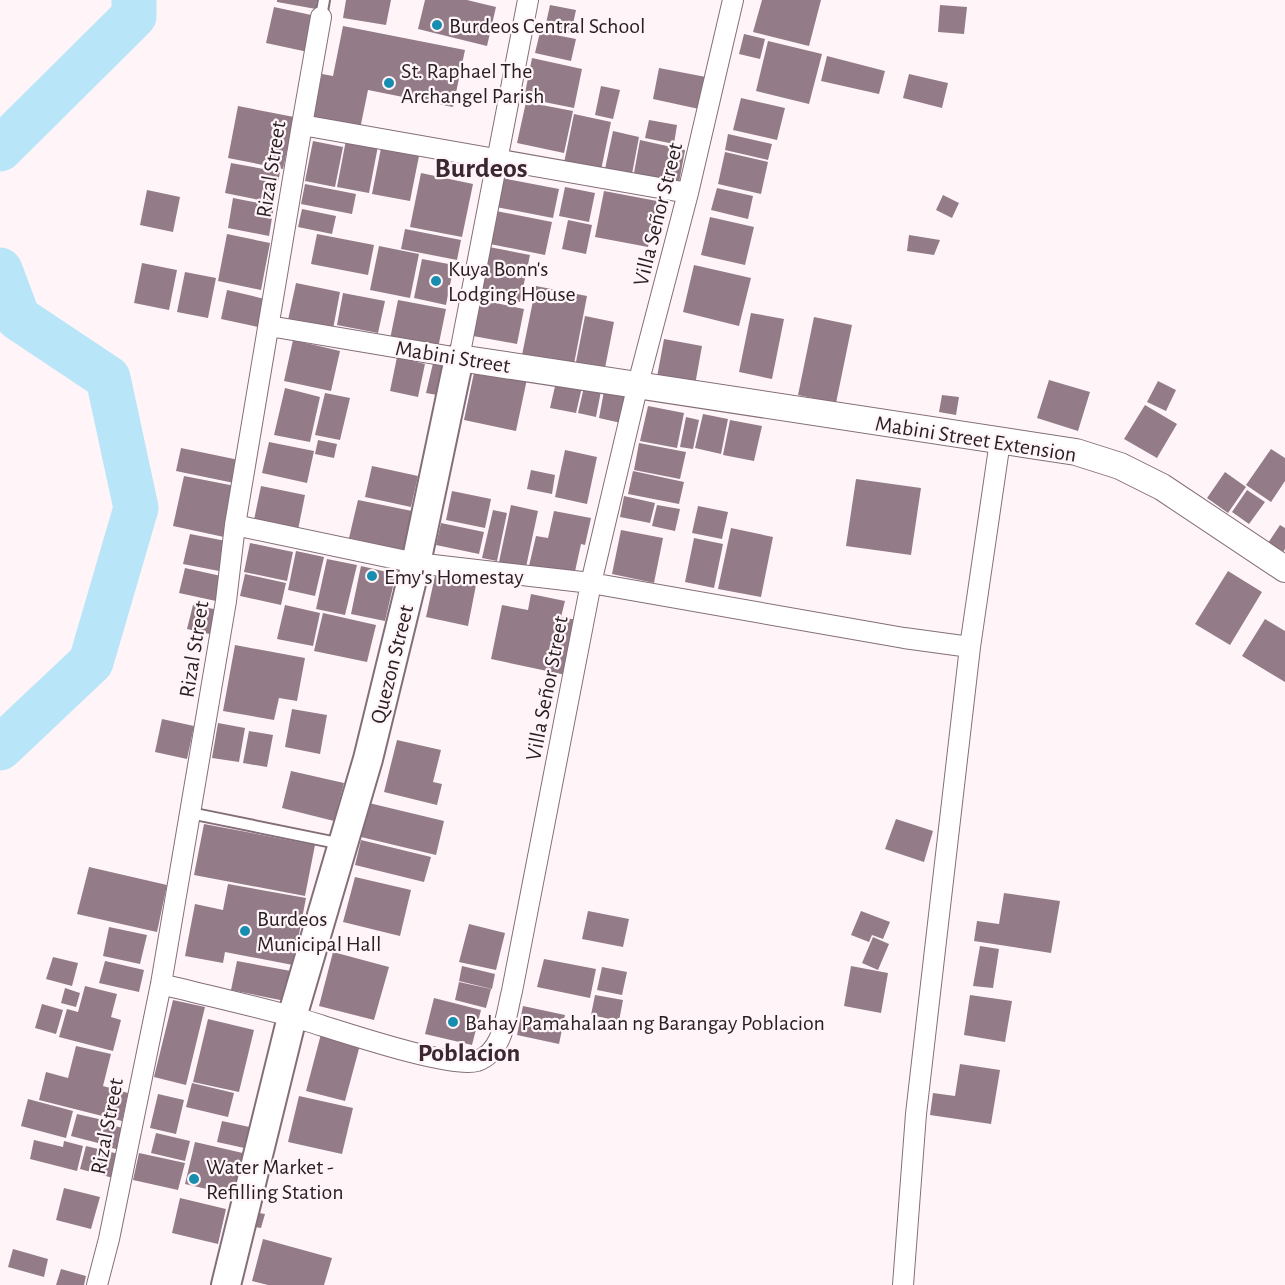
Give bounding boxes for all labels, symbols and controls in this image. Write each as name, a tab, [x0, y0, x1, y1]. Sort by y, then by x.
place label: Burdeos Central School	[449, 15, 646, 37]
marker: Burdeos Central School	[430, 18, 444, 32]
place label: St. Raphael The Archangel Parish	[401, 60, 545, 107]
marker: St. Raphael The Archangel Parish	[382, 76, 396, 90]
street label: Rizal Street	[252, 119, 289, 219]
street label: Villa Señor Street	[630, 140, 686, 288]
district label: Burdeos	[435, 155, 527, 183]
place label: Kuya Bonn's Lodging House	[448, 258, 576, 305]
marker: Kuya Bonn's Lodging House	[429, 274, 443, 288]
street label: Mabini Street	[394, 337, 512, 377]
street label: Mabini Street Extension	[874, 412, 1078, 466]
place label: Emy's Homestay	[384, 566, 524, 588]
marker: Emy's Homestay	[365, 569, 379, 583]
street label: Rizal Street	[175, 599, 212, 699]
street label: Quezon Street	[367, 603, 417, 726]
street label: Villa Señor Street	[522, 614, 572, 762]
place label: Burdeos Municipal Hall	[257, 908, 381, 955]
marker: Burdeos Municipal Hall	[238, 924, 252, 938]
place label: Bahay Pamahalaan ng Barangay Poblacion	[465, 1012, 825, 1034]
marker: Bahay Pamahalaan ng Barangay Poblacion	[446, 1015, 460, 1029]
district label: Poblacion	[418, 1040, 520, 1066]
street label: Rizal Street	[87, 1076, 127, 1176]
place label: Water Market - Refilling Station	[206, 1156, 344, 1203]
marker: Water Market - Refilling Station	[187, 1172, 201, 1186]

